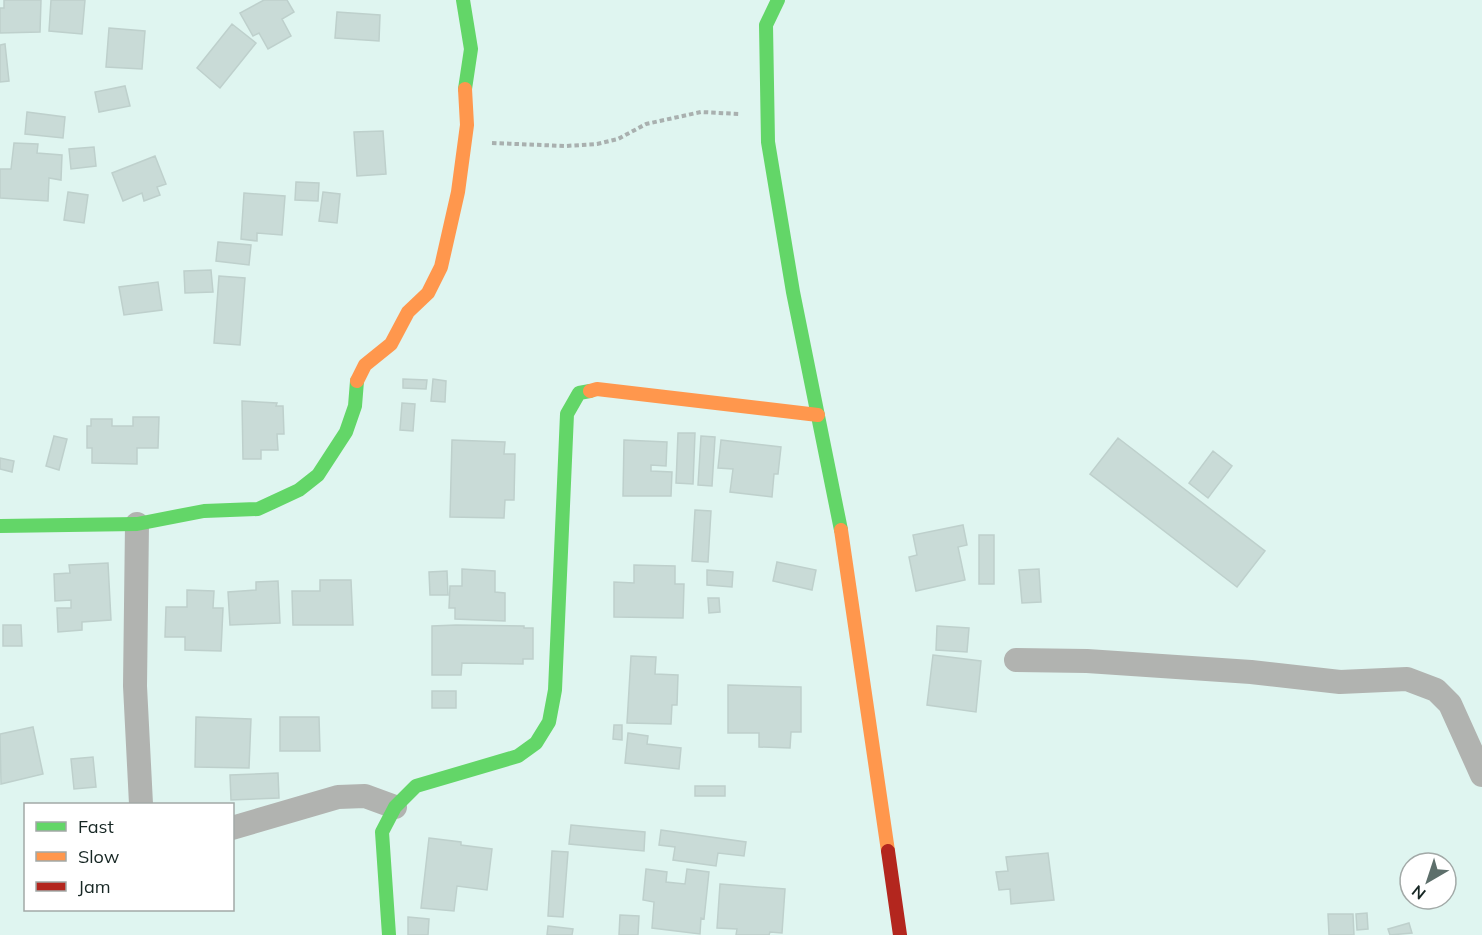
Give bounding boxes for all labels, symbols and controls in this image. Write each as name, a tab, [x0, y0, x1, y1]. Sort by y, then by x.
legend	[24, 803, 234, 911]
text: Fast	[78, 815, 114, 838]
text: Slow	[78, 845, 120, 868]
north arrow	[1398, 851, 1458, 911]
text: Jam	[78, 875, 111, 898]
text: N	[1408, 881, 1430, 904]

